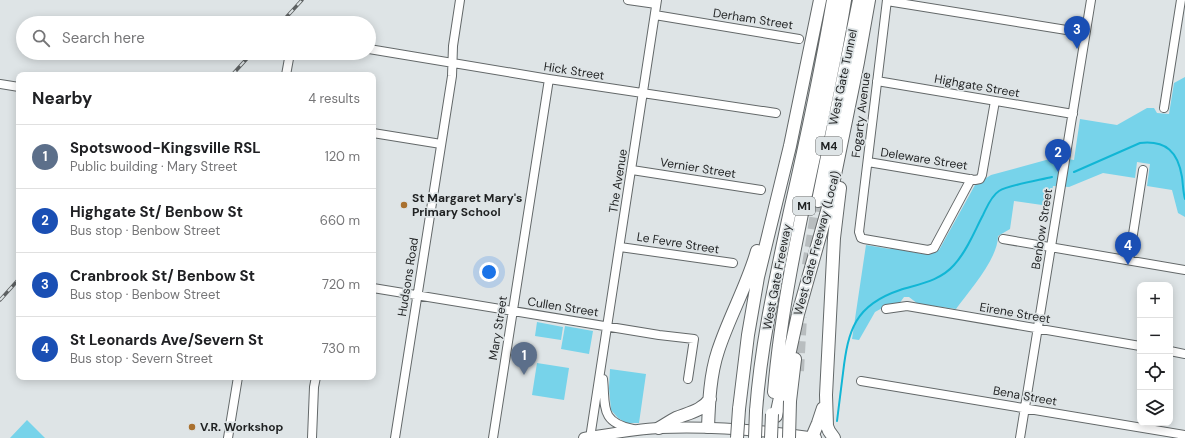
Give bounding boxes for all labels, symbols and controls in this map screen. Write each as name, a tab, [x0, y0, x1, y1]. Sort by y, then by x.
street label: Derham Street	[712, 5, 794, 33]
search box	[16, 16, 376, 60]
pin: 3	[1064, 16, 1090, 49]
icon: search	[30, 27, 52, 49]
text: Search here	[62, 28, 145, 48]
street label: West Gate Tunnel	[825, 28, 861, 126]
street label: Hick Street	[543, 58, 606, 84]
street label: Fogarty Avenue	[848, 71, 874, 159]
street label: Highgate Street	[933, 71, 1021, 101]
text: Nearby	[32, 87, 92, 109]
text: 4 results	[308, 90, 360, 107]
road number: M4	[816, 137, 842, 155]
text: Spotswood-Kingsville RSL	[70, 138, 261, 158]
pin: 2	[1045, 139, 1071, 172]
street label: Deleware Street	[879, 144, 969, 174]
text: 1	[43, 148, 47, 165]
text: 120 m	[325, 148, 360, 165]
street label: The Avenue	[605, 148, 631, 214]
street label: Vernier Street	[659, 154, 737, 182]
text: Public building · Mary Street	[70, 158, 237, 175]
street label: West Gate Freeway (Local)	[790, 169, 844, 317]
street label: Benbow Street	[1028, 187, 1056, 271]
place label: St Margaret Mary's Primary School	[412, 190, 522, 220]
road number: M1	[793, 197, 815, 215]
marker: St Margaret Mary's Primary School	[399, 200, 409, 210]
text: Highgate St/ Benbow St	[70, 202, 243, 222]
text: 2	[41, 212, 49, 229]
text: 660 m	[320, 212, 360, 229]
text: Bus stop · Benbow Street	[70, 222, 220, 239]
street label: West Gate Freeway	[759, 222, 795, 331]
street label: Le Fevre Street	[636, 229, 721, 257]
pin: 4	[1115, 232, 1141, 265]
street label: Hudsons Road	[394, 236, 422, 318]
your location	[479, 262, 499, 282]
text: Cranbrook St/ Benbow St	[70, 266, 255, 286]
text: 3	[41, 276, 49, 293]
text: 720 m	[322, 276, 360, 293]
map controls	[1137, 282, 1173, 426]
button: +	[1137, 282, 1173, 318]
text: Bus stop · Benbow Street	[70, 286, 220, 303]
street label: Cullen Street	[526, 293, 600, 321]
street label: Mary Street	[485, 294, 511, 361]
street label: Eirene Street	[978, 299, 1052, 327]
button: −	[1137, 318, 1173, 354]
text: St Leonards Ave/Severn St	[70, 330, 263, 350]
text: 4	[41, 340, 49, 357]
text: 730 m	[322, 340, 360, 357]
pin: 1	[511, 342, 537, 375]
text: Bus stop · Severn Street	[70, 350, 213, 367]
button: locate	[1137, 354, 1173, 390]
street label: Bena Street	[992, 383, 1059, 410]
button: layers	[1137, 390, 1173, 426]
place label: V.R. Workshop	[200, 419, 284, 435]
marker: V.R. Workshop	[187, 422, 197, 432]

